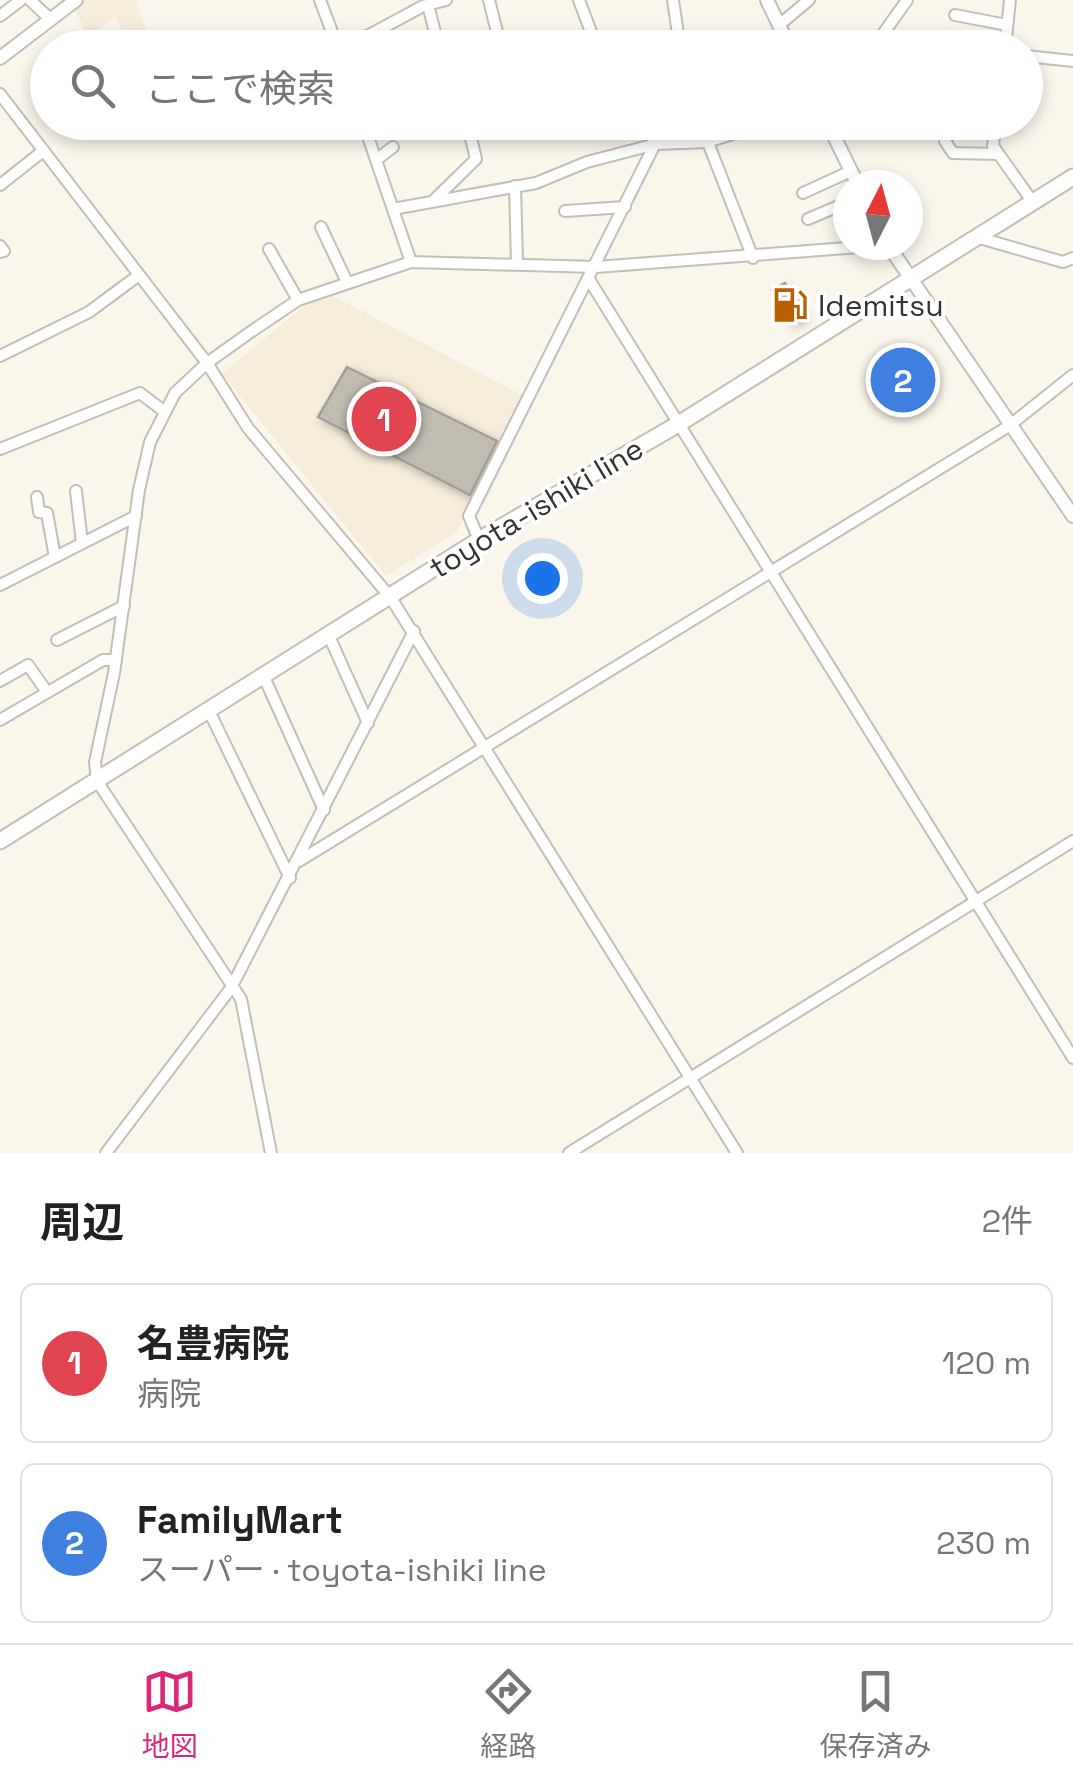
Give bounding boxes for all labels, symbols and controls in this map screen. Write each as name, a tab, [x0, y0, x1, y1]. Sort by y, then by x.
search box	[30, 30, 1043, 140]
icon: search	[65, 58, 120, 113]
text: ここで検索	[145, 65, 335, 113]
north arrow	[833, 170, 923, 260]
fuel station icon: Idemitsu	[771, 286, 809, 324]
place label: Idemitsu	[818, 286, 944, 325]
pin: 2	[870, 342, 936, 418]
pin: 1	[352, 382, 416, 456]
street label: toyota-ishiki line	[422, 429, 650, 587]
your location	[517, 553, 568, 604]
text: 周辺	[40, 1196, 124, 1249]
text: 2件	[982, 1201, 1033, 1241]
text: 名豊病院	[137, 1320, 289, 1368]
text: 1	[67, 1343, 82, 1383]
text: 120 m	[942, 1343, 1031, 1383]
text: 病院	[137, 1374, 201, 1414]
text: FamilyMart	[137, 1496, 343, 1544]
text: 2	[65, 1523, 84, 1563]
text: 230 m	[936, 1523, 1031, 1563]
text: スーパー · toyota-ishiki line	[137, 1550, 547, 1590]
tab: 地図	[141, 1664, 198, 1764]
tab: 経路	[480, 1664, 537, 1764]
tab: 保存済み	[819, 1664, 932, 1764]

